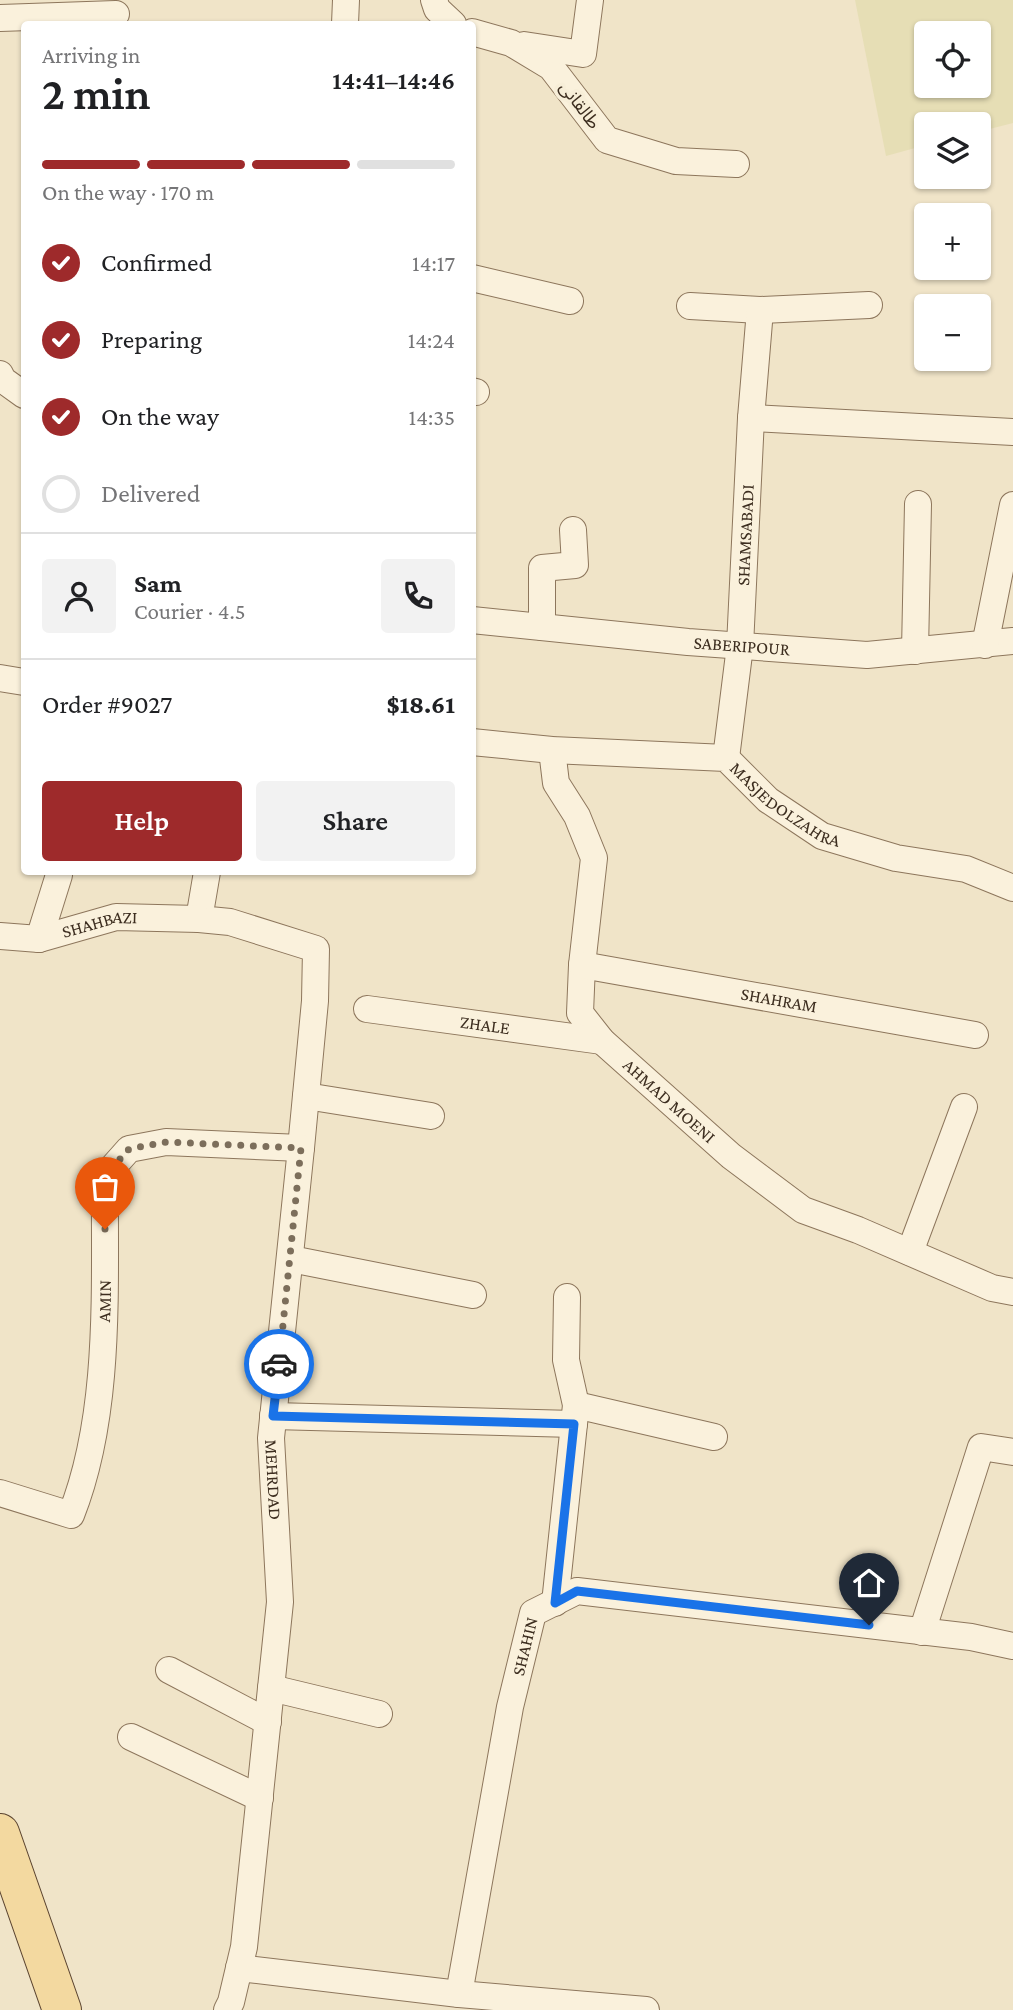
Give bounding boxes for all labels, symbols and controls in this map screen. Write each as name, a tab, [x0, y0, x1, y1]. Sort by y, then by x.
map controls	[914, 21, 991, 371]
button: locate	[914, 21, 991, 98]
text: Arriving in	[42, 42, 140, 68]
text: 14:41–14:46	[332, 66, 455, 95]
text: 2 min	[42, 68, 150, 119]
street label: طالقانی	[555, 77, 604, 133]
button: layers	[914, 112, 991, 189]
text: On the way · 170 m	[42, 179, 214, 205]
button: +	[914, 203, 991, 280]
icon: check	[42, 244, 80, 282]
text: Confirmed	[101, 248, 212, 277]
text: 14:17	[412, 250, 455, 276]
button: −	[914, 294, 991, 371]
icon: check	[42, 321, 80, 359]
text: Preparing	[101, 325, 202, 354]
text: 14:24	[408, 327, 455, 353]
icon: check	[42, 398, 80, 436]
text: On the way	[101, 402, 219, 431]
text: 14:35	[409, 404, 455, 430]
text: Delivered	[101, 479, 200, 508]
street label: SHAMSABADI	[733, 484, 758, 586]
button: person	[42, 559, 116, 633]
button: phone	[381, 559, 455, 633]
text: Sam	[134, 569, 182, 598]
text: Courier · 4.5	[134, 598, 246, 624]
street label: SABERIPOUR	[693, 632, 792, 659]
text: Order #9027	[42, 690, 172, 719]
text: $18.61	[386, 690, 455, 719]
street label: MASJEDOLZAHRA	[726, 758, 843, 851]
button: Help	[42, 781, 242, 861]
button: Share	[256, 781, 455, 861]
street label: SHAHBAZI	[60, 907, 138, 942]
street label: SHAHRAM	[739, 983, 819, 1017]
street label: ZHALE	[459, 1012, 511, 1038]
street label: AHMAD MOENI	[619, 1055, 719, 1147]
pin	[75, 1157, 135, 1229]
icon: bag	[86, 1168, 124, 1206]
street label: AMIN	[94, 1280, 115, 1323]
courier	[244, 1329, 314, 1399]
icon: car	[260, 1345, 298, 1383]
street label: MEHRDAD	[261, 1439, 285, 1521]
pin	[839, 1553, 899, 1625]
icon: home	[850, 1564, 888, 1602]
street label: SHAHIN	[508, 1615, 542, 1678]

